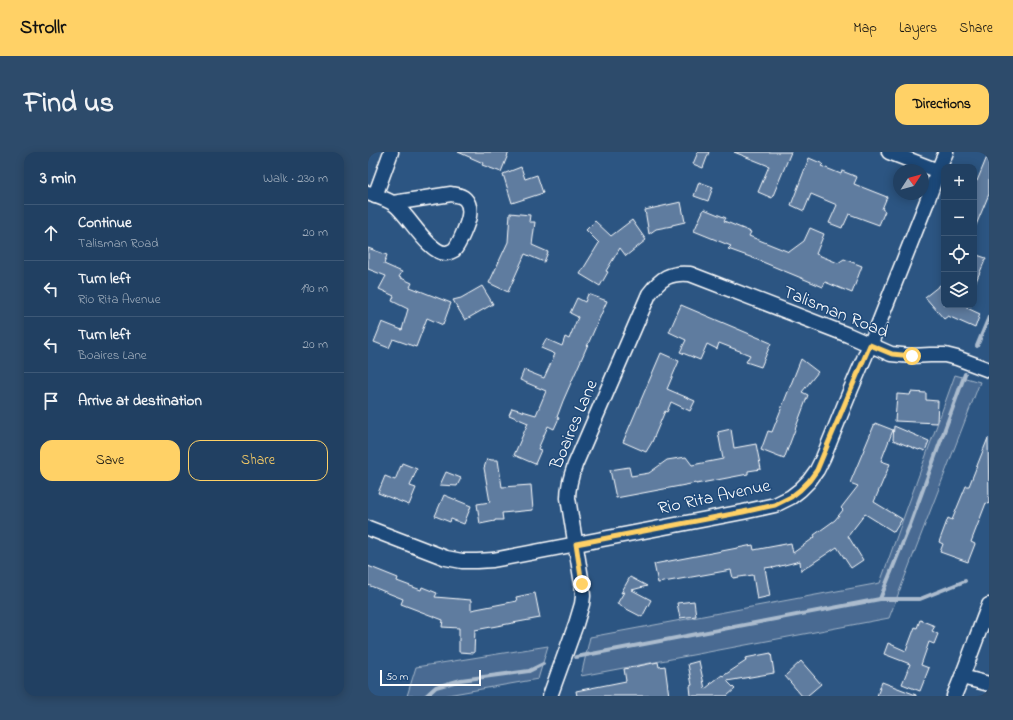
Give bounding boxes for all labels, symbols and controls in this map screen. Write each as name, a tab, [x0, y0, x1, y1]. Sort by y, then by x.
text: Strollr	[20, 15, 66, 42]
text: Map	[853, 18, 877, 39]
text: Layers	[899, 18, 937, 39]
text: Share	[959, 18, 993, 39]
text: Find us	[24, 84, 114, 125]
button: Directions	[895, 84, 989, 125]
north arrow	[893, 164, 929, 200]
map controls	[941, 164, 977, 308]
button: +	[941, 164, 977, 200]
text: 3 min	[40, 166, 76, 191]
text: Walk · 230 m	[263, 169, 328, 188]
button: −	[941, 200, 977, 236]
text: Continue	[78, 212, 132, 234]
icon: ahead	[40, 222, 62, 244]
text: 20 m	[303, 223, 328, 242]
text: Talisman Road	[78, 234, 159, 253]
button: locate	[941, 236, 977, 272]
text: Turn left	[78, 268, 131, 290]
button: layers	[941, 272, 977, 308]
icon: left	[40, 278, 62, 300]
text: 190 m	[301, 279, 328, 298]
street label: Talisman Road	[779, 280, 892, 346]
text: Rio Rita Avenue	[78, 290, 161, 309]
text: Turn left	[78, 324, 131, 346]
icon: left	[40, 334, 62, 356]
text: 20 m	[303, 335, 328, 354]
text: Boaires Lane	[78, 346, 147, 365]
route start	[903, 347, 921, 365]
street label: Boaires Lane	[544, 375, 606, 475]
icon: arrive	[40, 390, 62, 412]
text: Arrive at destination	[78, 390, 202, 412]
button: Save	[40, 440, 180, 481]
button: Share	[188, 440, 328, 481]
street label: Rio Rita Avenue	[656, 473, 774, 523]
route end	[573, 575, 591, 593]
scale bar	[380, 668, 481, 687]
text: 50 m	[386, 669, 408, 685]

